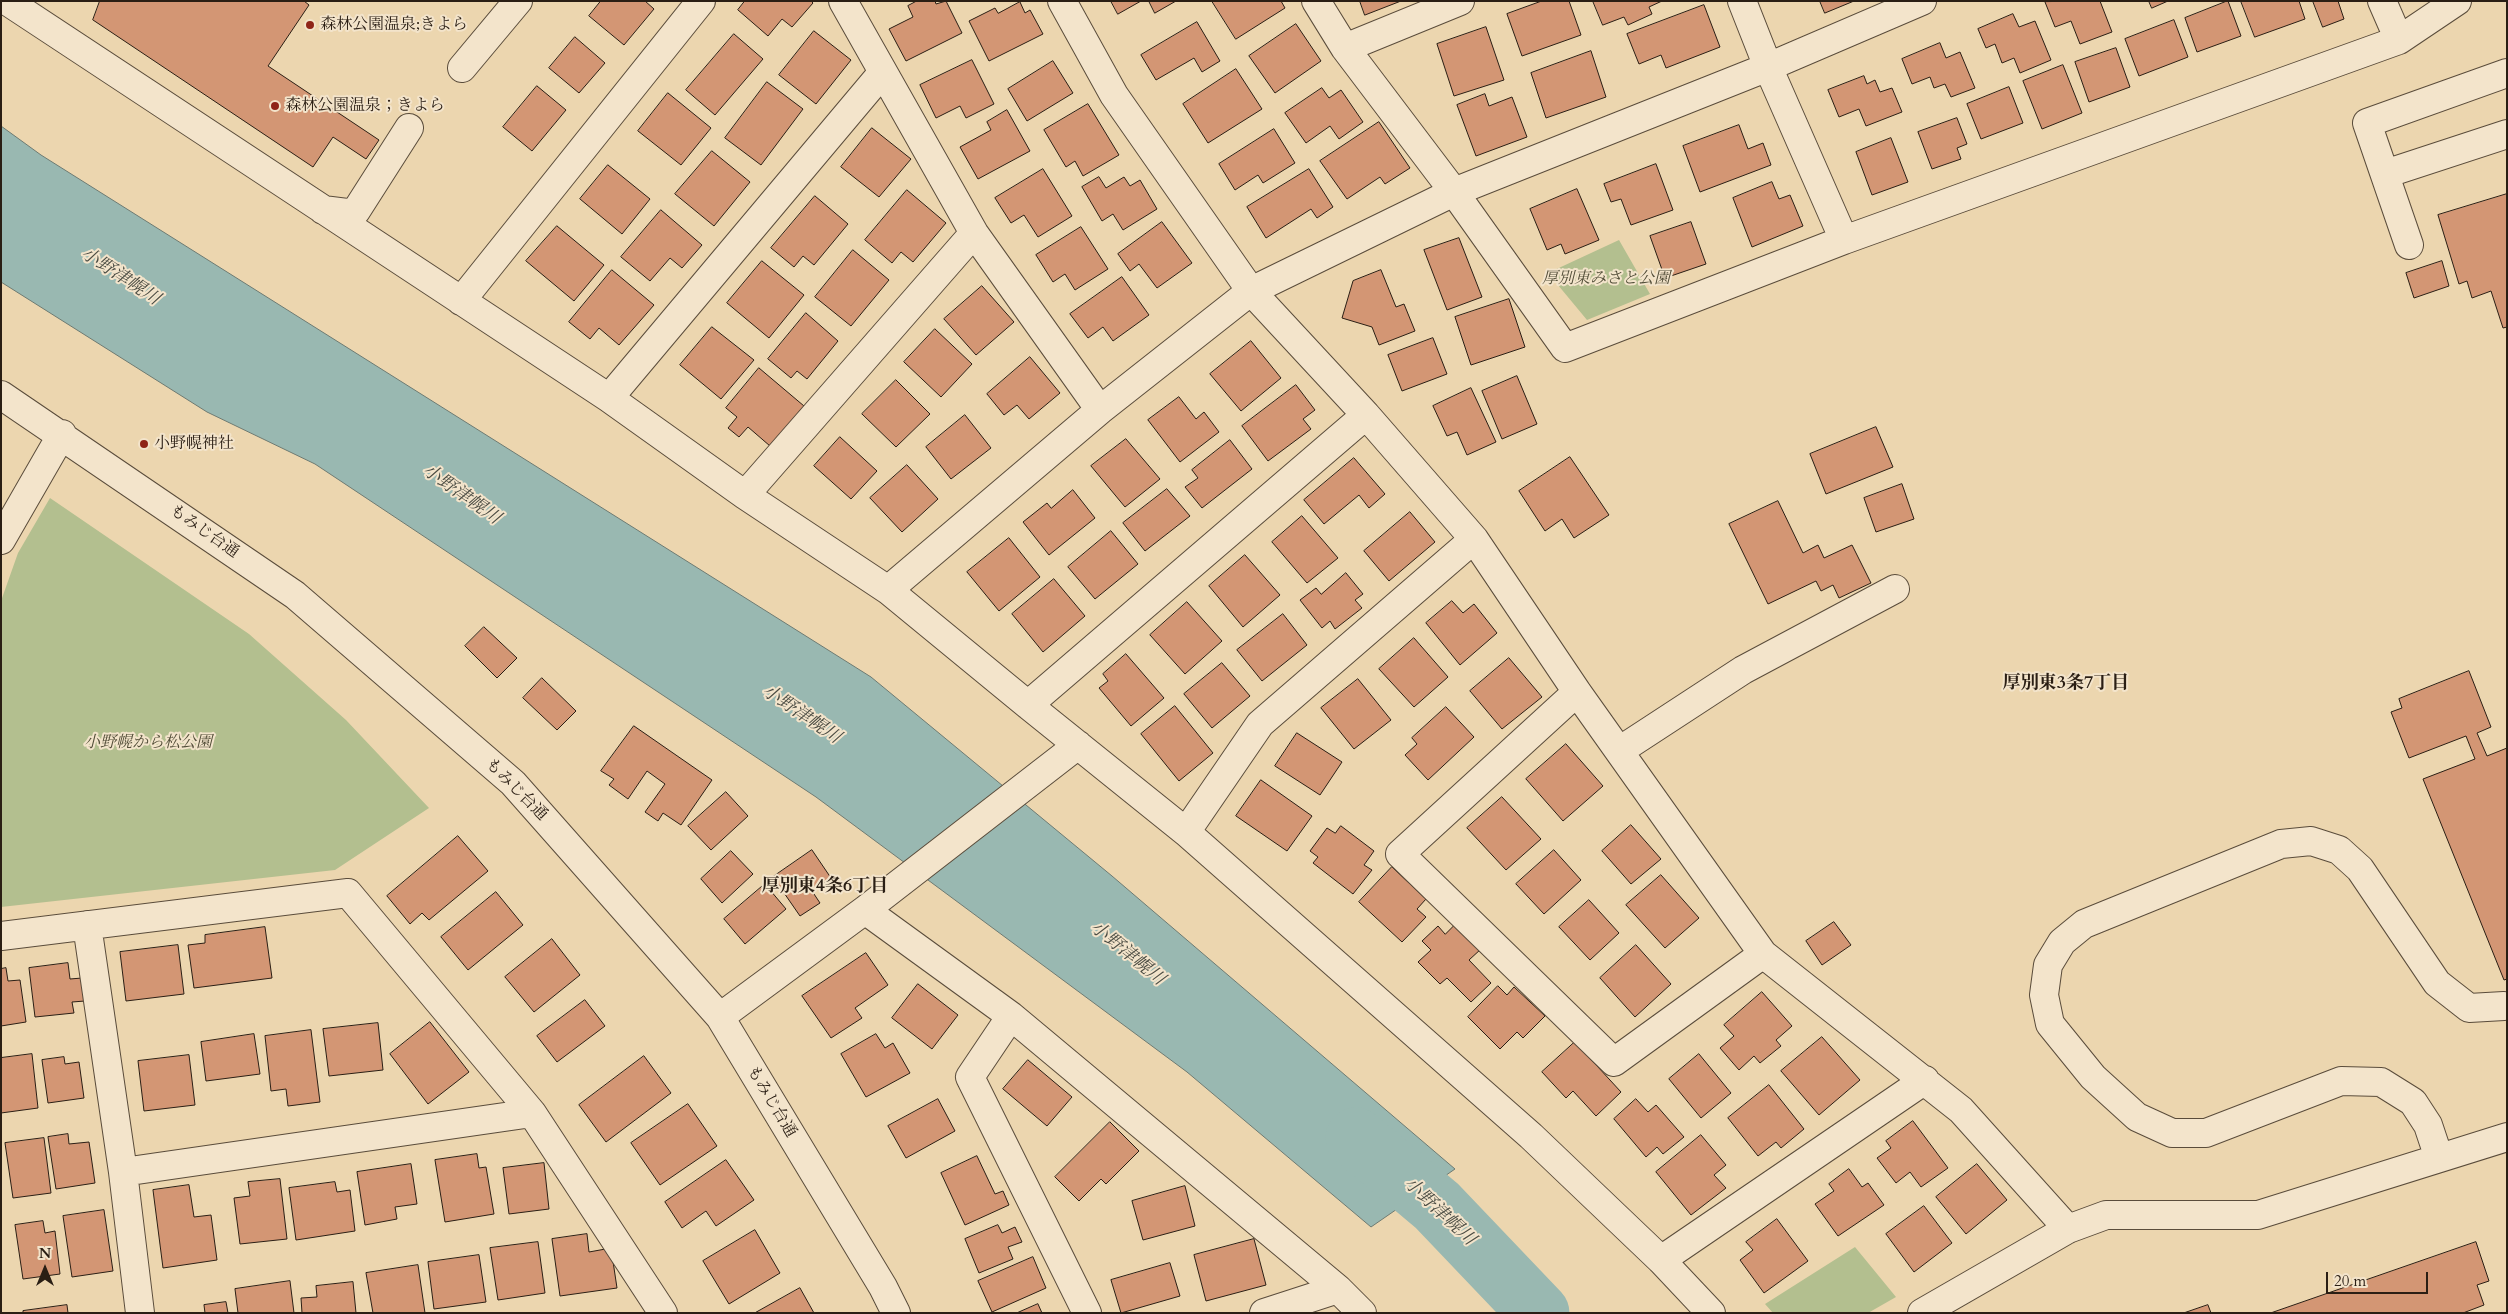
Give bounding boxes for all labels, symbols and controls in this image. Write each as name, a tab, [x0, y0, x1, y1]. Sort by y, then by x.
place label: 森林公園温泉;きよら	[320, 15, 468, 35]
marker: 森林公園温泉;きよら	[304, 19, 316, 31]
place label: 森林公園温泉；きよら	[285, 96, 445, 116]
marker: 森林公園温泉；きよら	[269, 100, 281, 112]
water label: 小野津幌川	[76, 243, 164, 311]
park label: 厚別東みさと公園	[1542, 269, 1670, 289]
place label: 小野幌神社	[154, 434, 234, 454]
marker: 小野幌神社	[138, 438, 150, 450]
water label: 小野津幌川	[418, 460, 504, 530]
street label: もみじ台通	[166, 501, 242, 563]
district label: 厚別東3条7丁目	[2003, 673, 2129, 695]
water label: 小野津幌川	[758, 681, 844, 749]
park label: 小野幌から松公園	[84, 733, 212, 753]
street label: もみじ台通	[481, 755, 551, 825]
district label: 厚別東4条6丁目	[762, 876, 888, 898]
water label: 小野津幌川	[1085, 917, 1169, 991]
street label: もみじ台通	[742, 1063, 800, 1141]
water label: 小野津幌川	[1399, 1173, 1479, 1251]
north arrow	[20, 1244, 70, 1294]
text: N	[39, 1244, 51, 1263]
scale bar	[2328, 1262, 2430, 1294]
text: 20 m	[2334, 1271, 2366, 1291]

